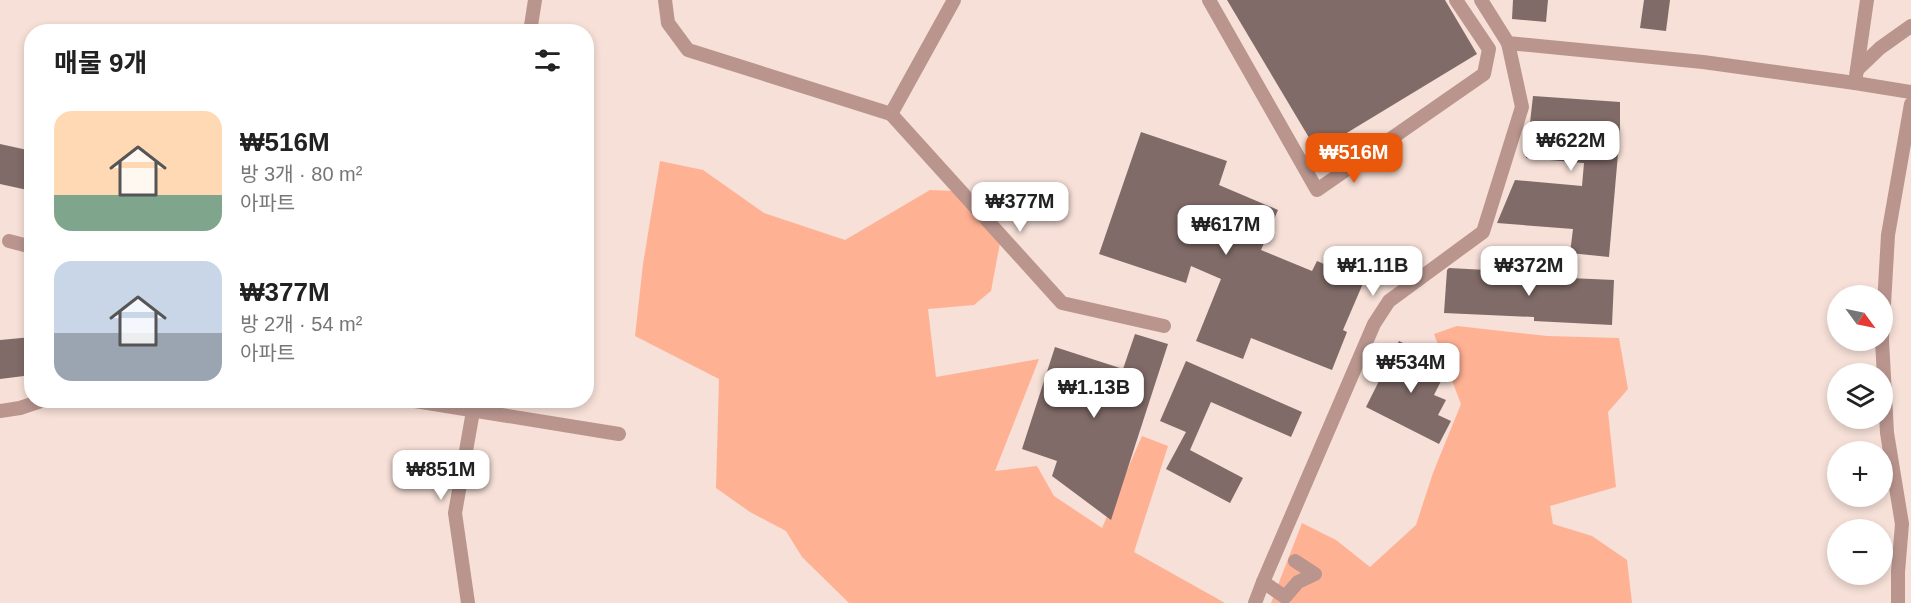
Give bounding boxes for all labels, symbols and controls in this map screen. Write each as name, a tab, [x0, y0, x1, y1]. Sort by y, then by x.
icon: filters	[531, 44, 564, 77]
text: 매물 9개	[54, 48, 147, 78]
pin: ₩622M	[1529, 121, 1613, 172]
text: ₩516M	[240, 127, 330, 157]
text: ₩622M	[1537, 129, 1605, 151]
pin: ₩516M	[1312, 133, 1396, 184]
icon: home	[102, 135, 174, 207]
text: ₩516M	[1320, 141, 1388, 163]
text: 방 3개 · 80 m²	[240, 163, 362, 185]
pin: ₩377M	[978, 182, 1062, 233]
text: ₩377M	[986, 190, 1054, 212]
text: 아파트	[240, 192, 295, 214]
pin: ₩617M	[1184, 205, 1268, 256]
text: ₩617M	[1192, 213, 1260, 235]
pin: ₩1.11B	[1324, 246, 1422, 297]
pin: ₩372M	[1487, 246, 1571, 297]
text: ₩1.11B	[1337, 254, 1409, 276]
text: ₩372M	[1495, 254, 1563, 276]
text: ₩377M	[240, 277, 330, 307]
icon: home	[102, 285, 174, 357]
north arrow	[1827, 285, 1893, 351]
map controls	[1827, 285, 1893, 585]
text: 방 2개 · 54 m²	[240, 313, 362, 335]
text: 아파트	[240, 342, 295, 364]
pin: ₩534M	[1369, 343, 1453, 394]
text: ₩534M	[1377, 351, 1445, 373]
button: layers	[1827, 363, 1893, 429]
pin: ₩1.13B	[1045, 368, 1143, 419]
text: ₩1.13B	[1058, 376, 1130, 398]
button: +	[1827, 441, 1893, 507]
pin: ₩851M	[399, 450, 483, 501]
text: ₩851M	[407, 458, 475, 480]
button: −	[1827, 519, 1893, 585]

